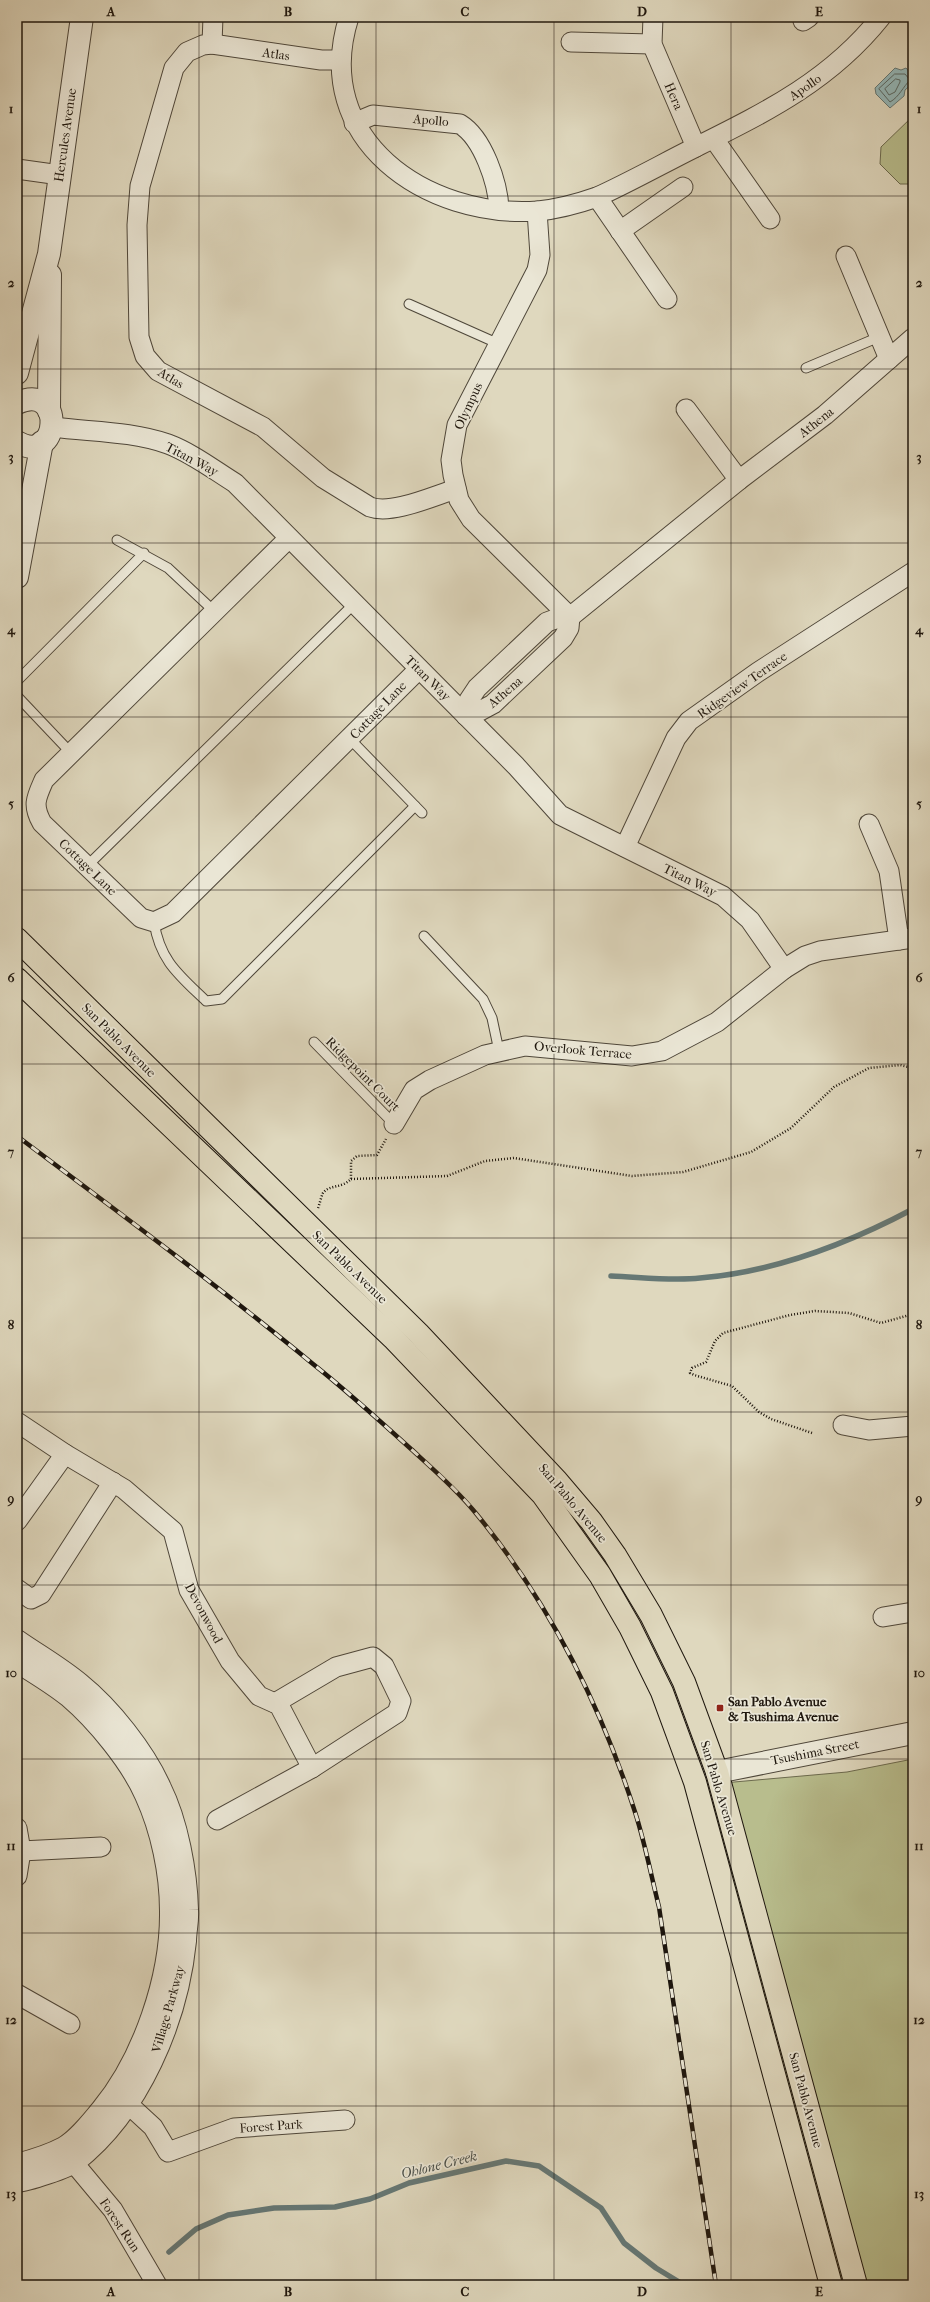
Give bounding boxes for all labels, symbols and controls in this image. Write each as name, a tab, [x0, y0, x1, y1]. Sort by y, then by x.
text: A	[106, 4, 116, 19]
text: B	[284, 4, 293, 19]
text: C	[461, 4, 470, 19]
text: D	[637, 4, 647, 19]
text: E	[815, 4, 823, 19]
street label: Atlas	[260, 45, 291, 63]
street label: Apollo	[785, 70, 824, 104]
street label: Hera	[662, 80, 687, 113]
street label: Hercules Avenue	[51, 87, 79, 183]
text: 1	[9, 101, 14, 116]
text: 1	[917, 101, 922, 116]
street label: Apollo	[412, 111, 450, 129]
text: 2	[8, 275, 15, 290]
text: 2	[916, 275, 923, 290]
street label: Atlas	[155, 364, 187, 392]
street label: Olympus	[451, 380, 486, 432]
street label: Athena	[795, 403, 837, 441]
street label: Titan Way	[163, 439, 222, 480]
text: 3	[8, 449, 14, 465]
text: 3	[916, 449, 922, 465]
text: 4	[6, 622, 16, 638]
text: 4	[914, 622, 924, 638]
street label: Ridgeview Terrace	[694, 648, 790, 722]
street label: Titan Way	[402, 652, 455, 705]
street label: Athena	[484, 673, 526, 711]
street label: Cottage Lane	[347, 678, 410, 742]
text: 5	[8, 796, 14, 811]
text: 5	[916, 796, 922, 811]
street label: Cottage Lane	[56, 836, 120, 899]
street label: Titan Way	[661, 861, 720, 900]
text: 6	[7, 970, 15, 985]
text: 6	[915, 970, 923, 985]
street label: San Pablo Avenue	[79, 1000, 159, 1080]
street label: Ridgepoint Court	[323, 1034, 403, 1114]
street label: Overlook Terrace	[534, 1038, 633, 1062]
text: 7	[7, 1144, 15, 1159]
text: 7	[915, 1144, 923, 1159]
street label: San Pablo Avenue	[309, 1227, 391, 1307]
text: 8	[8, 1317, 15, 1332]
text: 8	[916, 1317, 923, 1332]
street label: San Pablo Avenue	[536, 1461, 611, 1546]
text: 9	[7, 1491, 15, 1507]
text: 9	[915, 1491, 923, 1507]
street label: Devonwood	[182, 1580, 227, 1646]
text: 10	[5, 1665, 17, 1680]
text: 10	[913, 1665, 925, 1680]
place label: San Pablo Avenue & Tsushima Avenue	[728, 1694, 839, 1724]
marker: San Pablo Avenue & Tsushima Avenue	[715, 1703, 725, 1713]
street label: Tsushima Street	[770, 1736, 861, 1768]
street label: San Pablo Avenue	[697, 1739, 741, 1838]
text: 11	[6, 1838, 16, 1853]
text: 11	[914, 1838, 924, 1853]
street label: Village Parkway	[148, 1963, 188, 2055]
text: 12	[5, 2012, 17, 2027]
text: 12	[913, 2012, 925, 2027]
street label: San Pablo Avenue	[786, 2051, 826, 2150]
street label: Forest Park	[239, 2116, 303, 2136]
water label: Ohlone Creek	[399, 2147, 479, 2183]
text: 13	[6, 2186, 16, 2202]
text: 13	[914, 2186, 924, 2202]
street label: Forest Run	[97, 2195, 144, 2255]
text: A	[106, 2284, 116, 2299]
text: B	[284, 2284, 293, 2299]
text: C	[461, 2284, 470, 2299]
text: D	[637, 2284, 647, 2299]
text: E	[815, 2284, 823, 2299]

